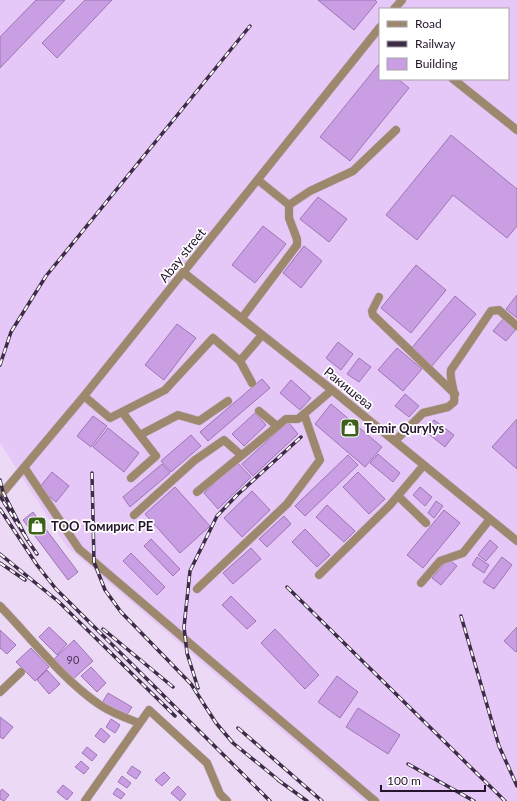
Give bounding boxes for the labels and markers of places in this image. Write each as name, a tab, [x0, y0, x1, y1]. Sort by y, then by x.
shop icon: Temir Qurylys	[339, 417, 361, 439]
place label: Temir Qurylys	[364, 420, 445, 436]
shop icon: ТОО Томирис РЕ	[26, 515, 48, 537]
place label: ТОО Томирис РЕ	[51, 518, 153, 534]

